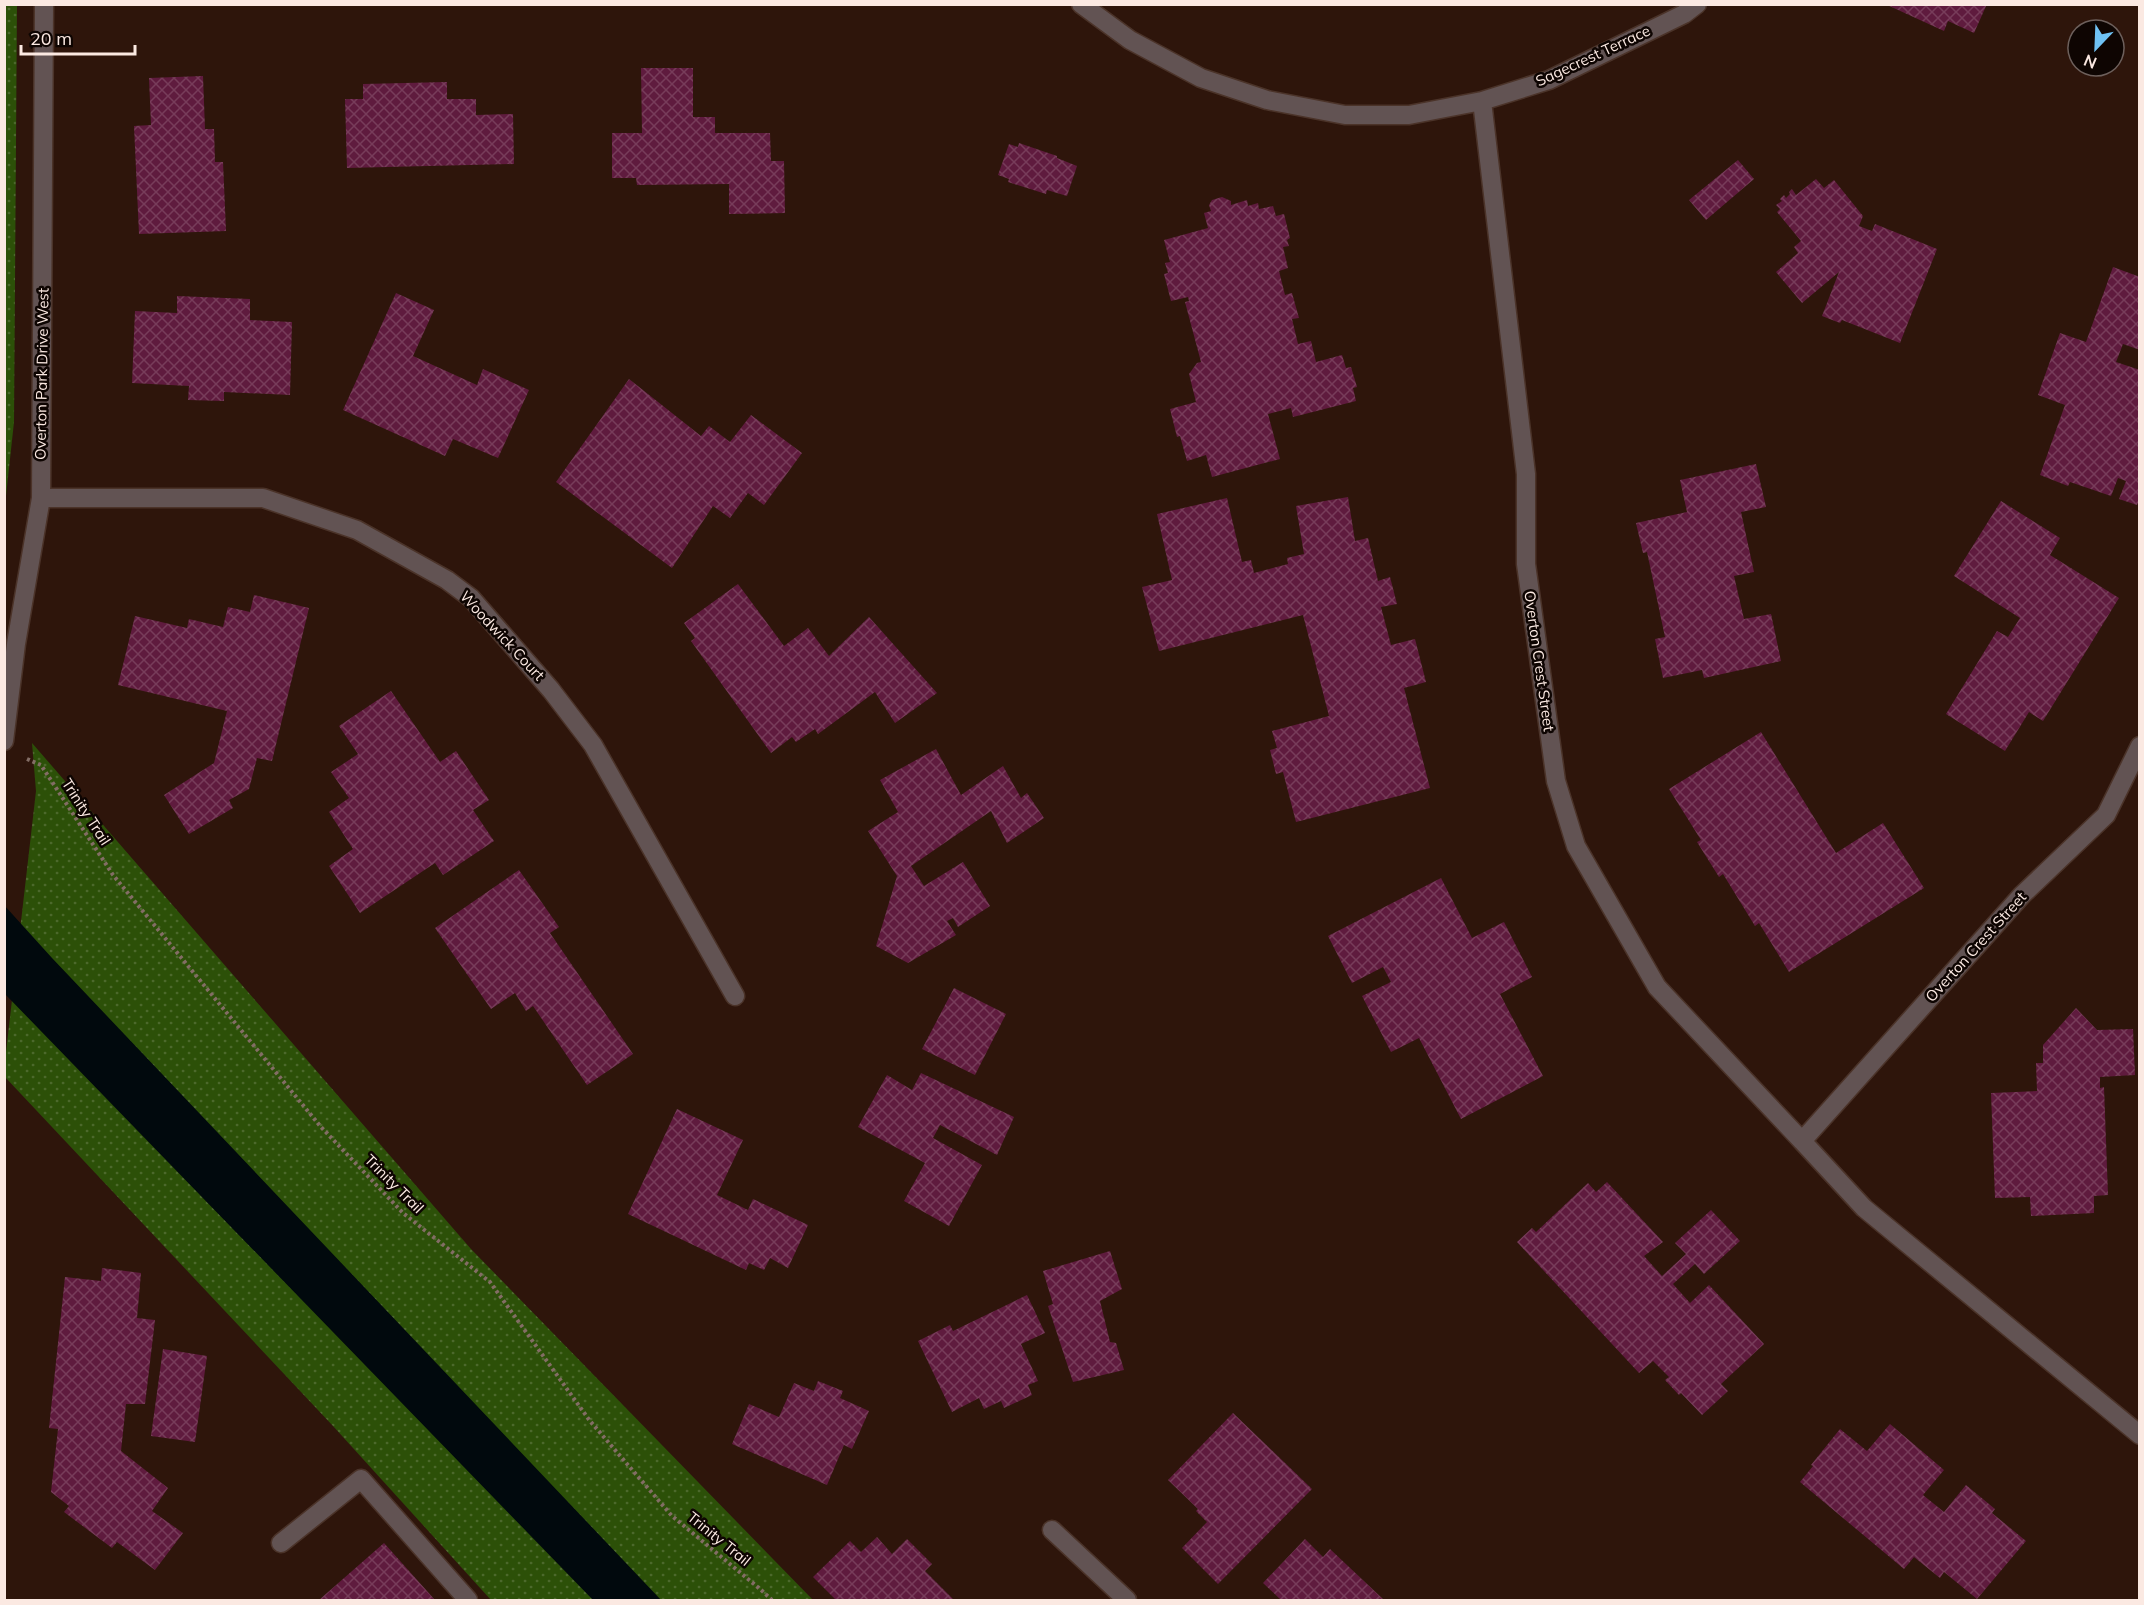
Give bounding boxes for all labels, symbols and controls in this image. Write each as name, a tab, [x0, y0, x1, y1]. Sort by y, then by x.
scale bar	[21, 18, 135, 56]
north arrow	[2066, 18, 2126, 78]
street label: Sagecrest Terrace	[1532, 21, 1653, 90]
text: 20 m	[30, 27, 72, 50]
text: N	[2081, 50, 2100, 73]
street label: Overton Park Drive West	[30, 288, 53, 460]
street label: Woodwick Court	[456, 587, 549, 684]
street label: Overton Crest Street	[1520, 589, 1559, 732]
street label: Trinity Trail	[58, 775, 115, 849]
street label: Overton Crest Street	[1921, 888, 2030, 1006]
street label: Trinity Trail	[361, 1150, 428, 1217]
street label: Trinity Trail	[684, 1507, 755, 1570]

